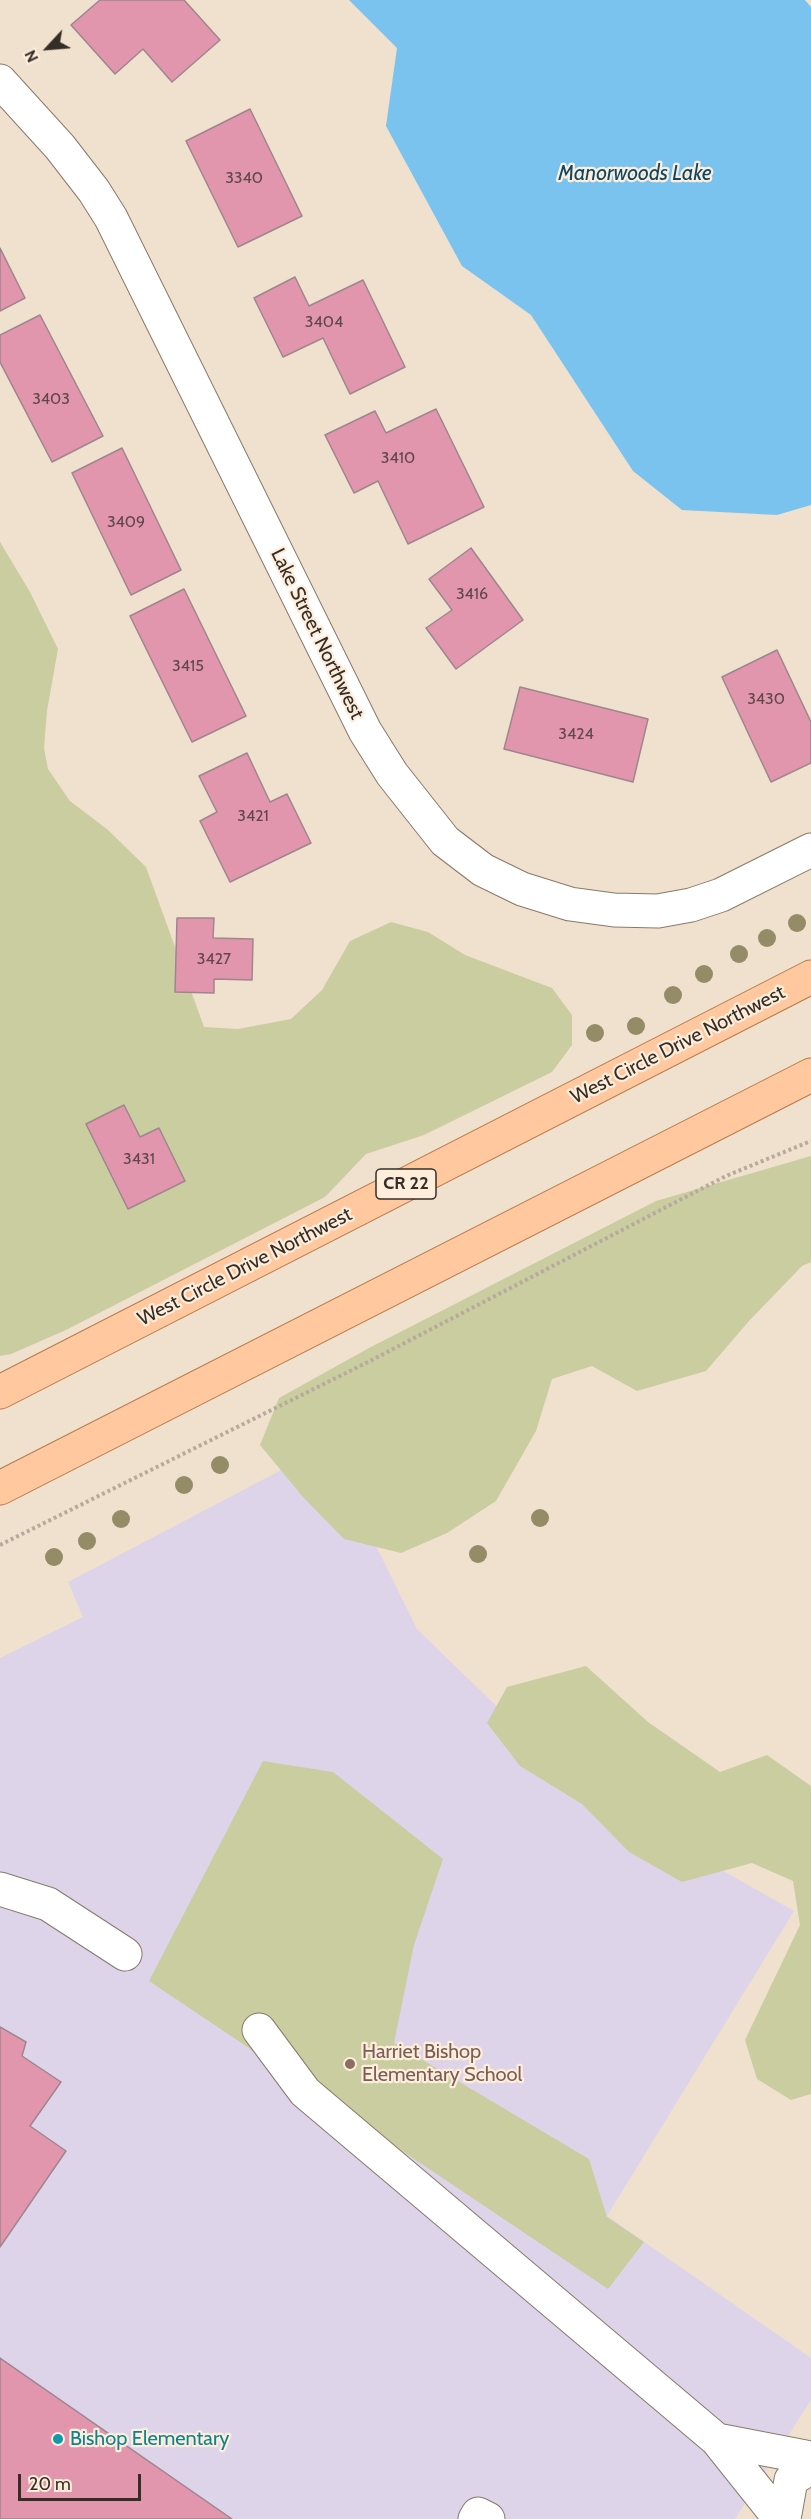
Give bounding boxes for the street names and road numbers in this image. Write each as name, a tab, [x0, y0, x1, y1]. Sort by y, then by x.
street label: Lake Street Northwest	[265, 545, 369, 723]
street label: West Circle Drive Northwest	[567, 980, 789, 1110]
road number: CR 22	[376, 1169, 436, 1199]
street label: West Circle Drive Northwest	[134, 1202, 356, 1332]

